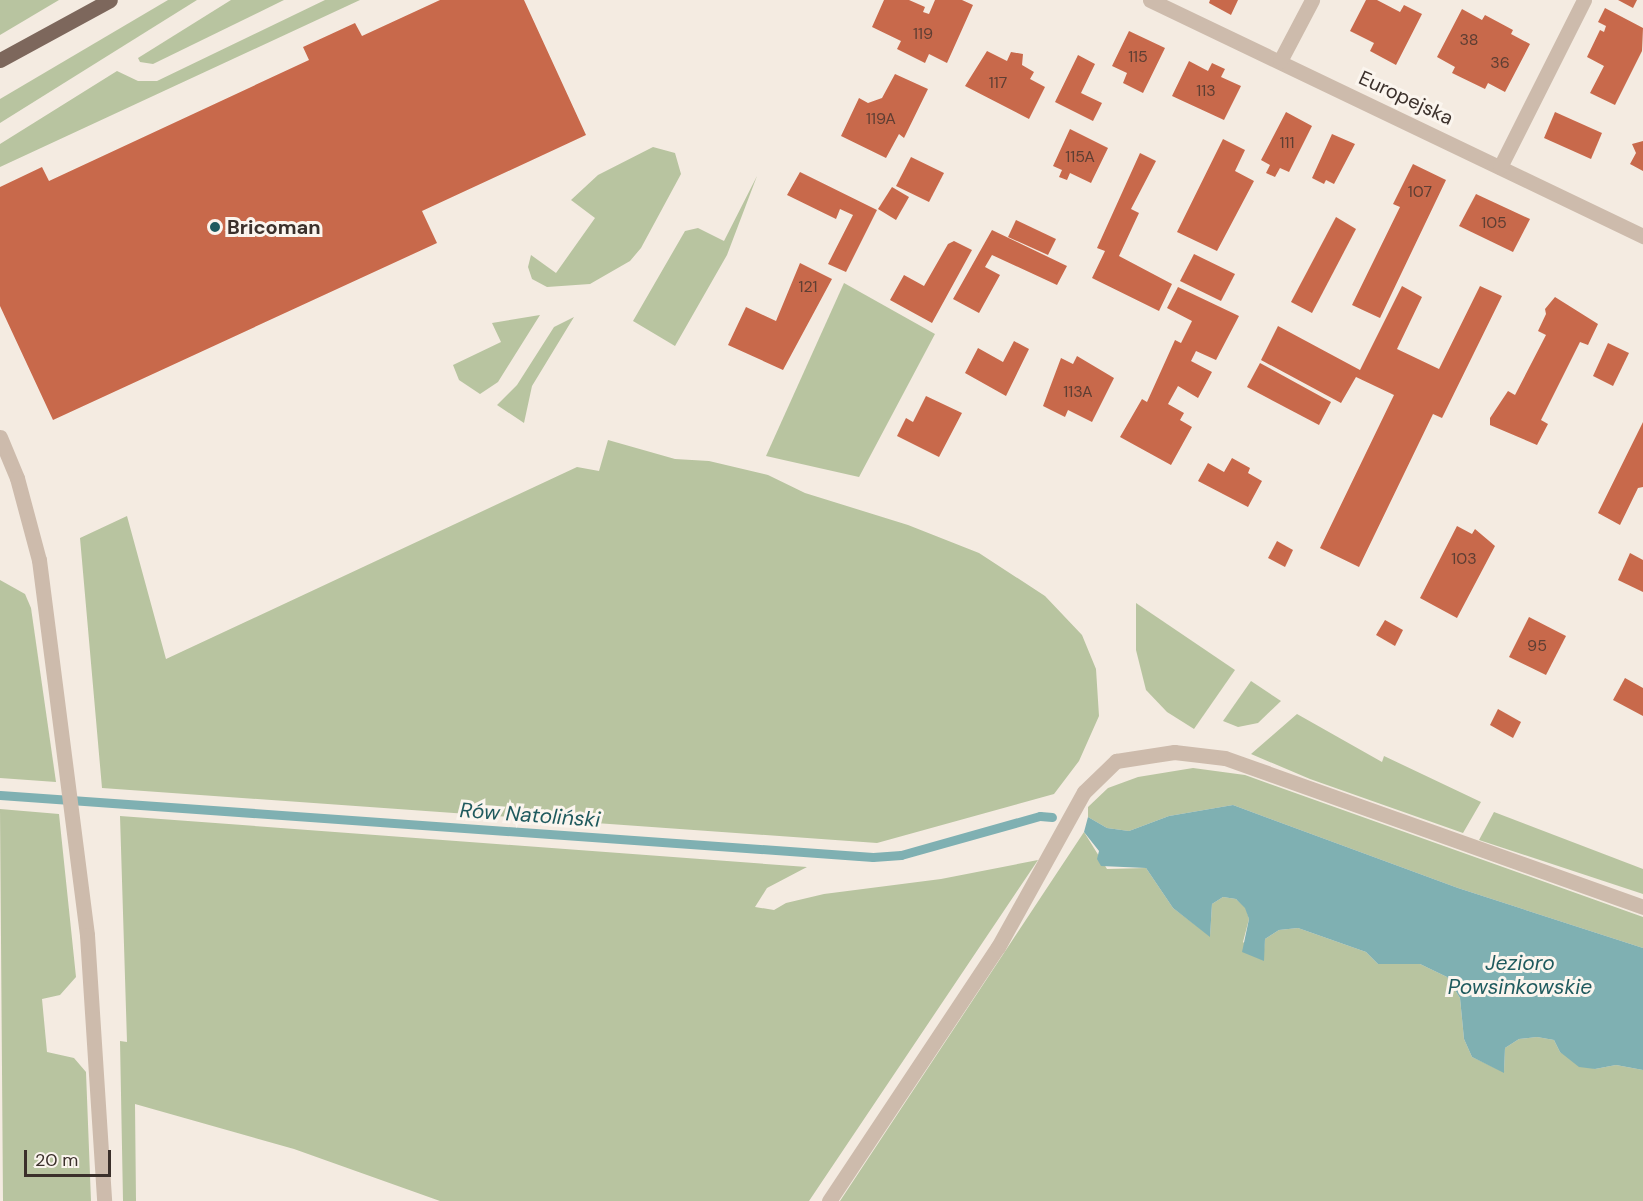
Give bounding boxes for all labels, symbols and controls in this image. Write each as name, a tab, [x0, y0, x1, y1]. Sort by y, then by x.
house number: 119	[913, 24, 933, 44]
house number: 38	[1459, 30, 1479, 50]
house number: 115	[1128, 47, 1148, 67]
house number: 36	[1490, 53, 1510, 73]
street label: Europejska	[1355, 66, 1457, 130]
house number: 117	[989, 73, 1007, 93]
house number: 113	[1196, 81, 1216, 101]
house number: 119A	[866, 109, 896, 129]
house number: 111	[1280, 133, 1294, 153]
house number: 115A	[1065, 147, 1095, 167]
house number: 107	[1408, 182, 1432, 202]
house number: 105	[1481, 213, 1507, 233]
place label: Bricoman	[227, 215, 321, 239]
marker: Bricoman	[208, 220, 222, 234]
house number: 121	[798, 277, 818, 297]
house number: 113A	[1063, 382, 1093, 402]
house number: 103	[1451, 549, 1477, 569]
house number: 95	[1527, 636, 1547, 656]
water label: Rów Natoliński	[459, 798, 601, 832]
water label: Jezioro Powsinkowskie	[1448, 950, 1592, 1000]
scale bar	[27, 1138, 114, 1176]
text: 20 m	[35, 1148, 78, 1172]

